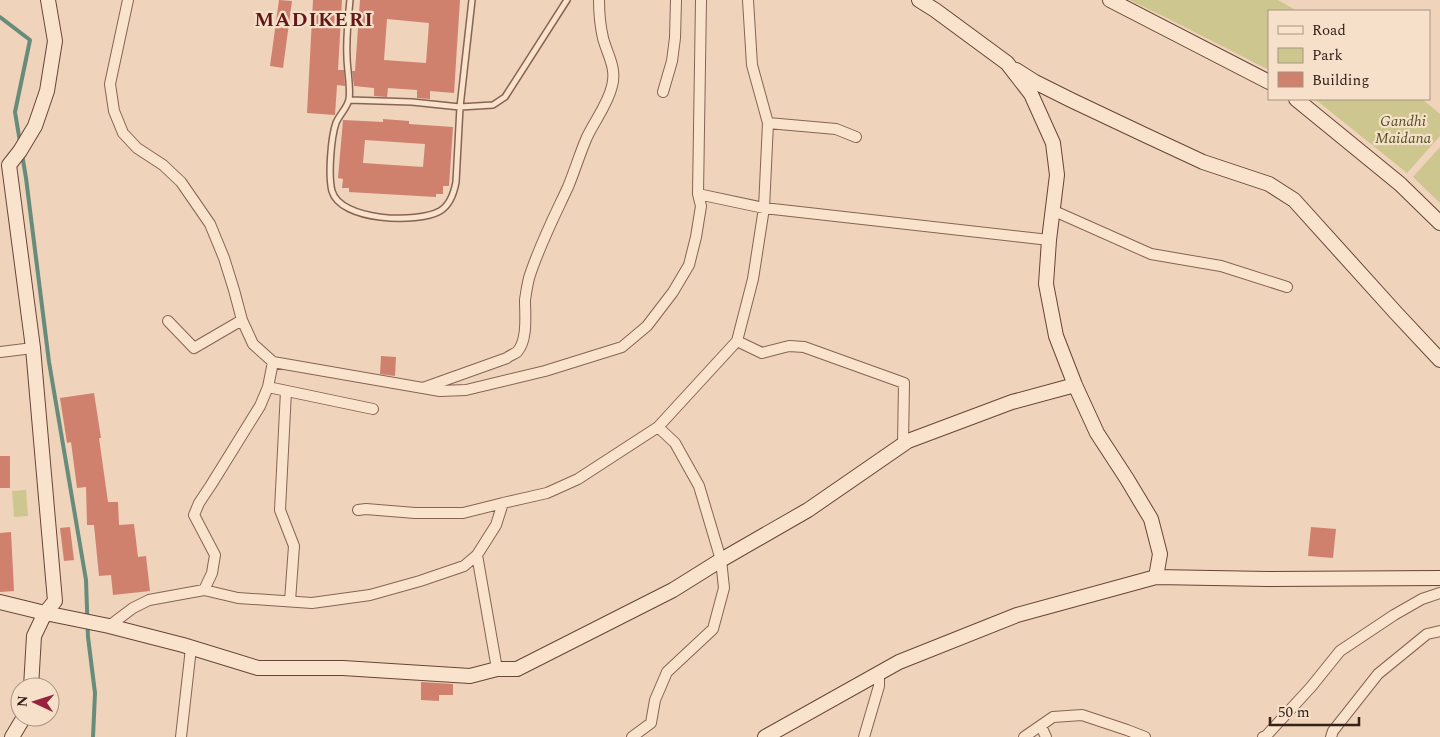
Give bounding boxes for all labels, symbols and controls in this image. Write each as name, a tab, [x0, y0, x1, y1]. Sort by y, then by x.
district label: MADIKERI	[254, 5, 374, 35]
legend	[1268, 10, 1430, 100]
text: Road	[1312, 19, 1346, 42]
text: Park	[1312, 44, 1343, 67]
text: Building	[1312, 69, 1369, 92]
park label: Gandhi Maidana	[1375, 110, 1431, 150]
north arrow	[10, 677, 60, 727]
scale bar	[1270, 694, 1359, 726]
text: N	[12, 695, 33, 708]
text: 50 m	[1278, 701, 1310, 724]

